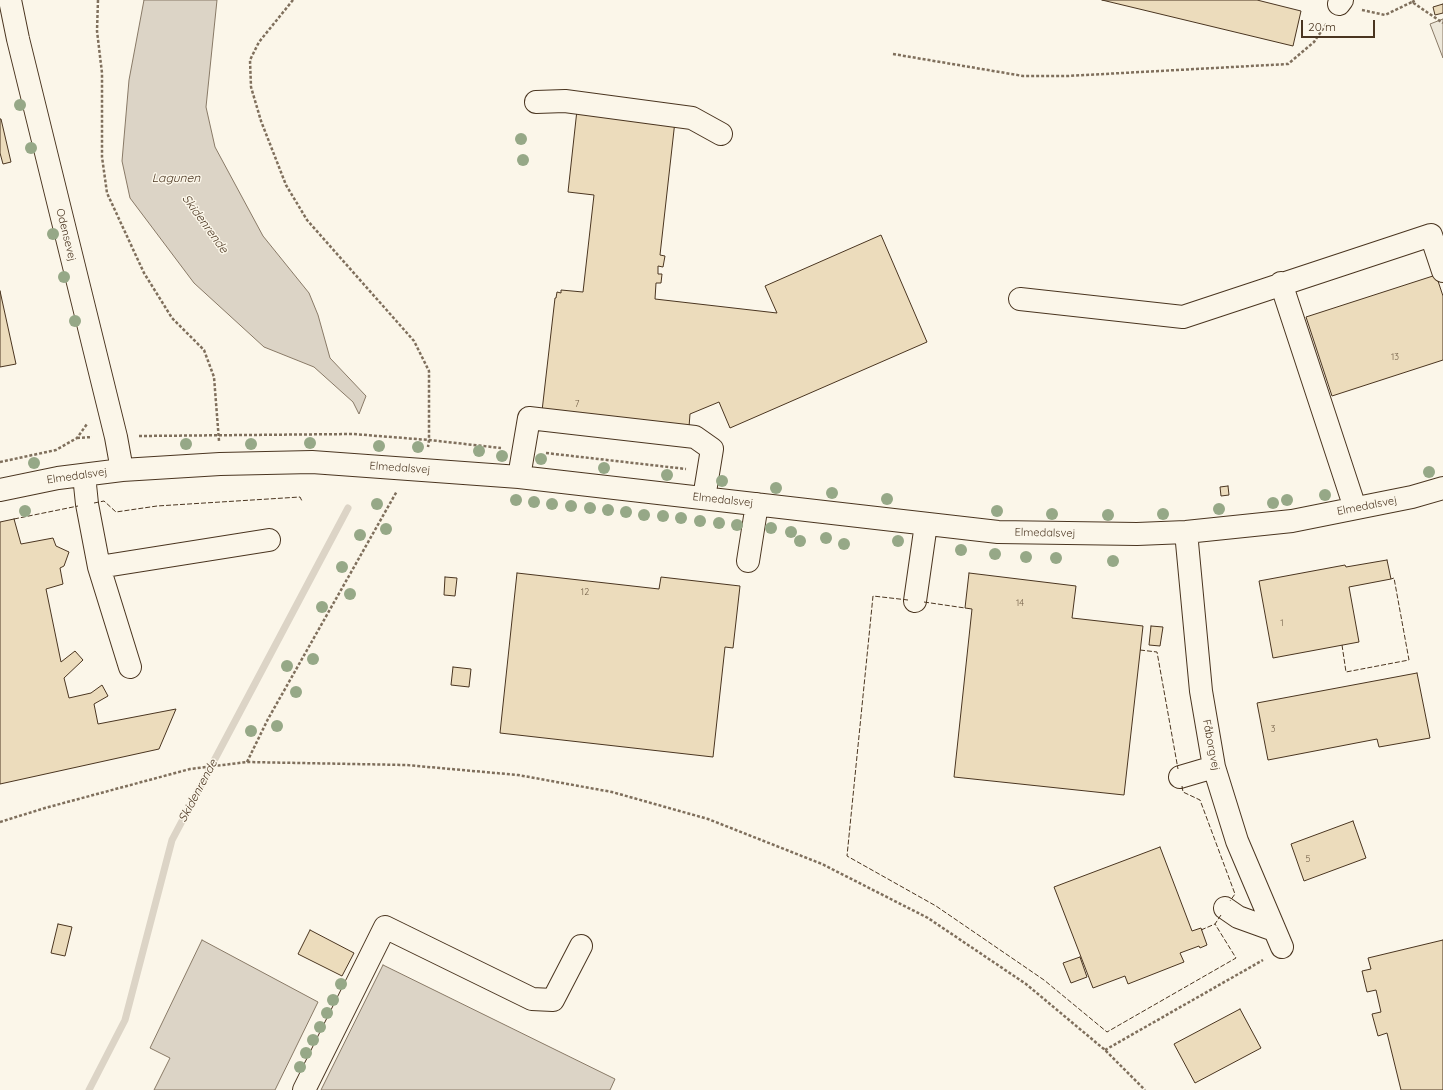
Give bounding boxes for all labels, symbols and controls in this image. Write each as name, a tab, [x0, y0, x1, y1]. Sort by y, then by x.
scale bar	[1303, 12, 1377, 38]
text: 20 m	[1308, 19, 1336, 34]
water label: Lagunen	[152, 171, 200, 185]
water label: Skidenrende	[179, 192, 231, 256]
street label: Odensevej	[53, 207, 79, 263]
house number: 13	[1391, 352, 1399, 362]
house number: 7	[575, 399, 579, 409]
street label: Elmedalsvej	[369, 459, 431, 477]
street label: Elmedalsvej	[46, 465, 108, 487]
street label: Elmedalsvej	[692, 490, 754, 510]
street label: Elmedalsvej	[1336, 494, 1398, 518]
street label: Elmedalsvej	[1014, 526, 1076, 540]
house number: 12	[581, 587, 589, 597]
house number: 14	[1016, 598, 1024, 608]
house number: 1	[1280, 618, 1284, 628]
street label: Fåborgvej	[1200, 718, 1222, 772]
house number: 3	[1271, 724, 1275, 734]
water label: Skidenrende	[175, 757, 221, 825]
house number: 5	[1306, 854, 1310, 864]

